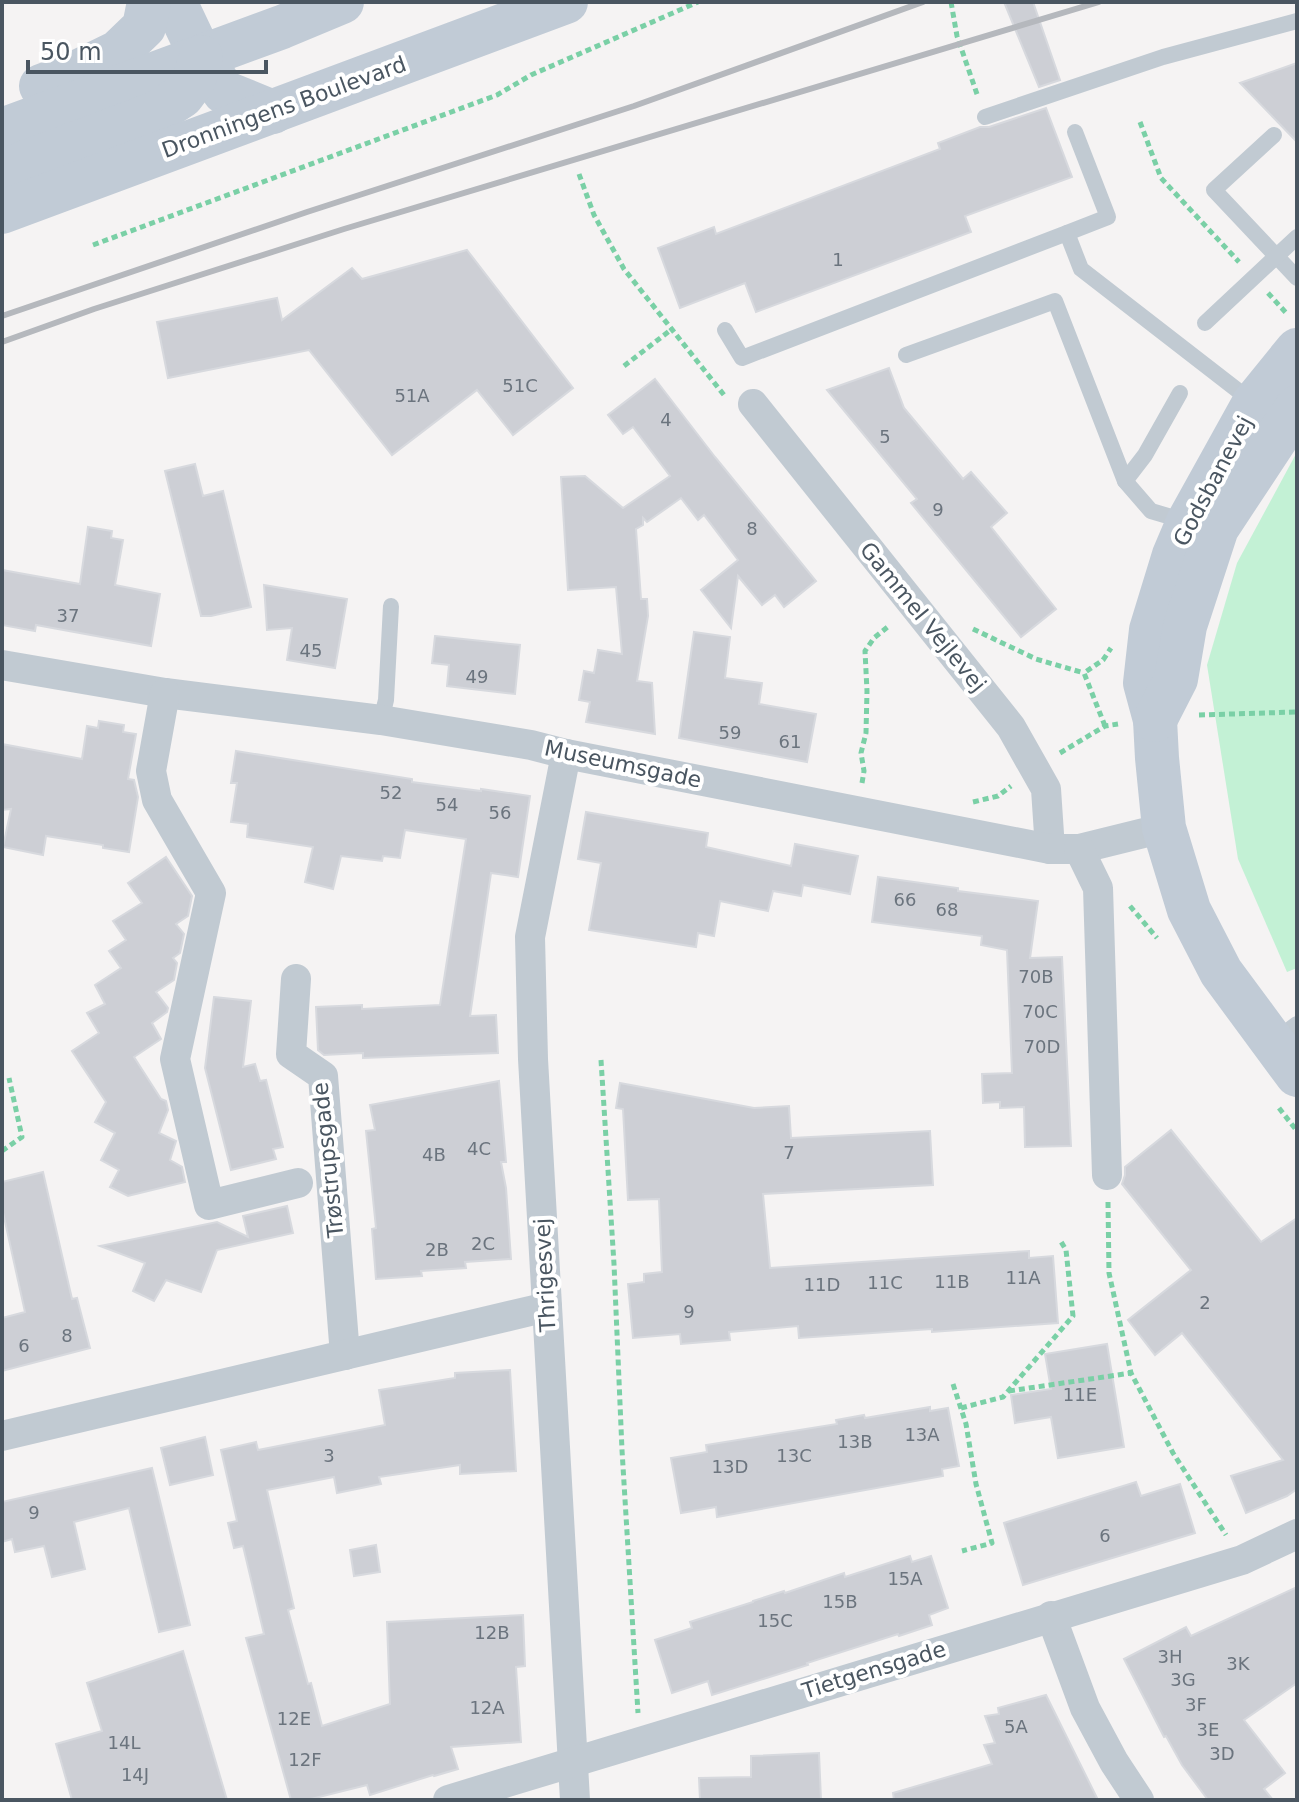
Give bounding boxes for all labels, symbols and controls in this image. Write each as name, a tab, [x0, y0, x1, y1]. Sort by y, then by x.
scale bar	[28, 24, 266, 74]
text: 50 m	[40, 38, 102, 66]
street label: Dronningens Boulevard	[158, 51, 410, 163]
house number: 1	[832, 249, 844, 270]
house number: 51C	[502, 375, 538, 396]
house number: 51A	[394, 385, 430, 406]
house number: 4	[660, 409, 672, 430]
street label: Godsbanevej	[1168, 412, 1258, 550]
house number: 5	[879, 426, 891, 447]
house number: 9	[932, 499, 944, 520]
house number: 8	[746, 518, 758, 539]
street label: Gammel Vejlevej	[855, 537, 991, 697]
house number: 37	[57, 605, 79, 626]
house number: 45	[300, 640, 322, 661]
house number: 49	[466, 666, 488, 687]
house number: 59	[719, 722, 741, 743]
house number: 61	[779, 731, 801, 752]
street label: Museumsgade	[542, 735, 704, 793]
house number: 52	[380, 782, 402, 803]
house number: 54	[436, 794, 458, 815]
house number: 56	[489, 802, 511, 823]
house number: 66	[894, 889, 916, 910]
house number: 68	[936, 899, 958, 920]
house number: 70B	[1018, 966, 1054, 987]
house number: 70C	[1022, 1001, 1058, 1022]
house number: 70D	[1024, 1036, 1060, 1057]
street label: Trøstrupsgade	[307, 1081, 349, 1240]
house number: 4C	[467, 1138, 491, 1159]
house number: 7	[783, 1142, 795, 1163]
house number: 4B	[422, 1144, 446, 1165]
street label: Thrigesvej	[530, 1217, 561, 1334]
house number: 2C	[471, 1233, 495, 1254]
house number: 2B	[425, 1239, 449, 1260]
house number: 11A	[1005, 1267, 1041, 1288]
house number: 11B	[934, 1271, 970, 1292]
house number: 11C	[867, 1272, 903, 1293]
house number: 11D	[804, 1274, 840, 1295]
house number: 2	[1199, 1292, 1211, 1313]
house number: 9	[683, 1301, 695, 1322]
house number: 8	[61, 1325, 73, 1346]
house number: 6	[18, 1335, 30, 1356]
house number: 11E	[1063, 1384, 1097, 1405]
house number: 13A	[904, 1424, 940, 1445]
house number: 13B	[837, 1431, 873, 1452]
house number: 3	[323, 1445, 335, 1466]
house number: 13C	[776, 1445, 812, 1466]
house number: 13D	[712, 1456, 748, 1477]
house number: 9	[28, 1502, 40, 1523]
house number: 6	[1099, 1525, 1111, 1546]
house number: 15A	[887, 1568, 923, 1589]
house number: 15B	[822, 1591, 858, 1612]
house number: 15C	[757, 1610, 793, 1631]
house number: 12B	[474, 1622, 510, 1643]
street label: Tietgensgade	[798, 1636, 949, 1704]
house number: 3H	[1158, 1646, 1183, 1667]
house number: 3K	[1226, 1653, 1251, 1674]
house number: 3G	[1170, 1669, 1196, 1690]
house number: 3F	[1185, 1694, 1207, 1715]
house number: 12A	[469, 1697, 505, 1718]
house number: 12E	[277, 1708, 311, 1729]
house number: 5A	[1004, 1716, 1029, 1737]
house number: 3E	[1197, 1719, 1219, 1740]
house number: 14L	[108, 1732, 140, 1753]
house number: 3D	[1209, 1743, 1235, 1764]
house number: 12F	[288, 1749, 322, 1770]
house number: 14J	[121, 1764, 149, 1785]

